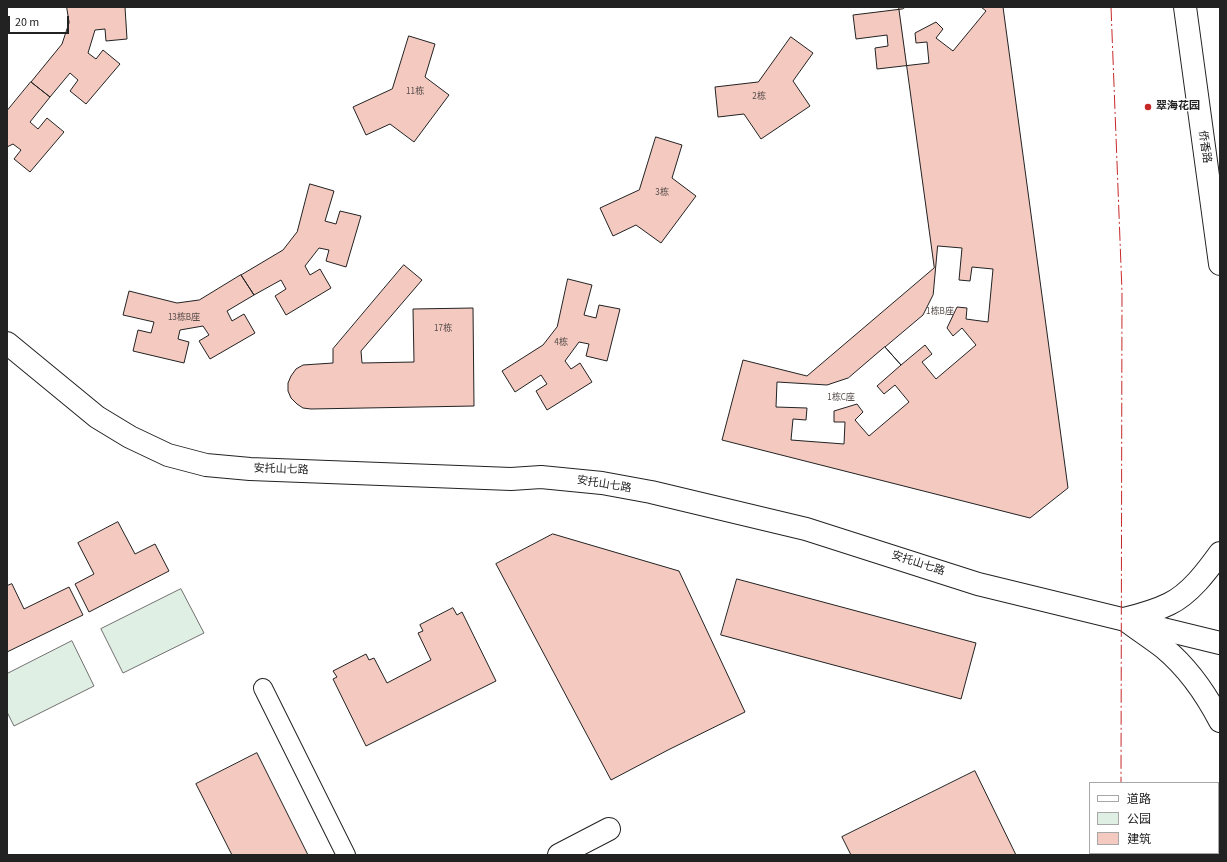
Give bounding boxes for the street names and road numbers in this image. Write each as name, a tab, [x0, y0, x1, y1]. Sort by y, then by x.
street label: 侨香路	[1195, 130, 1213, 164]
street label: 安托山七路	[253, 462, 309, 478]
street label: 安托山七路	[576, 474, 632, 496]
street label: 安托山七路	[890, 549, 946, 579]

